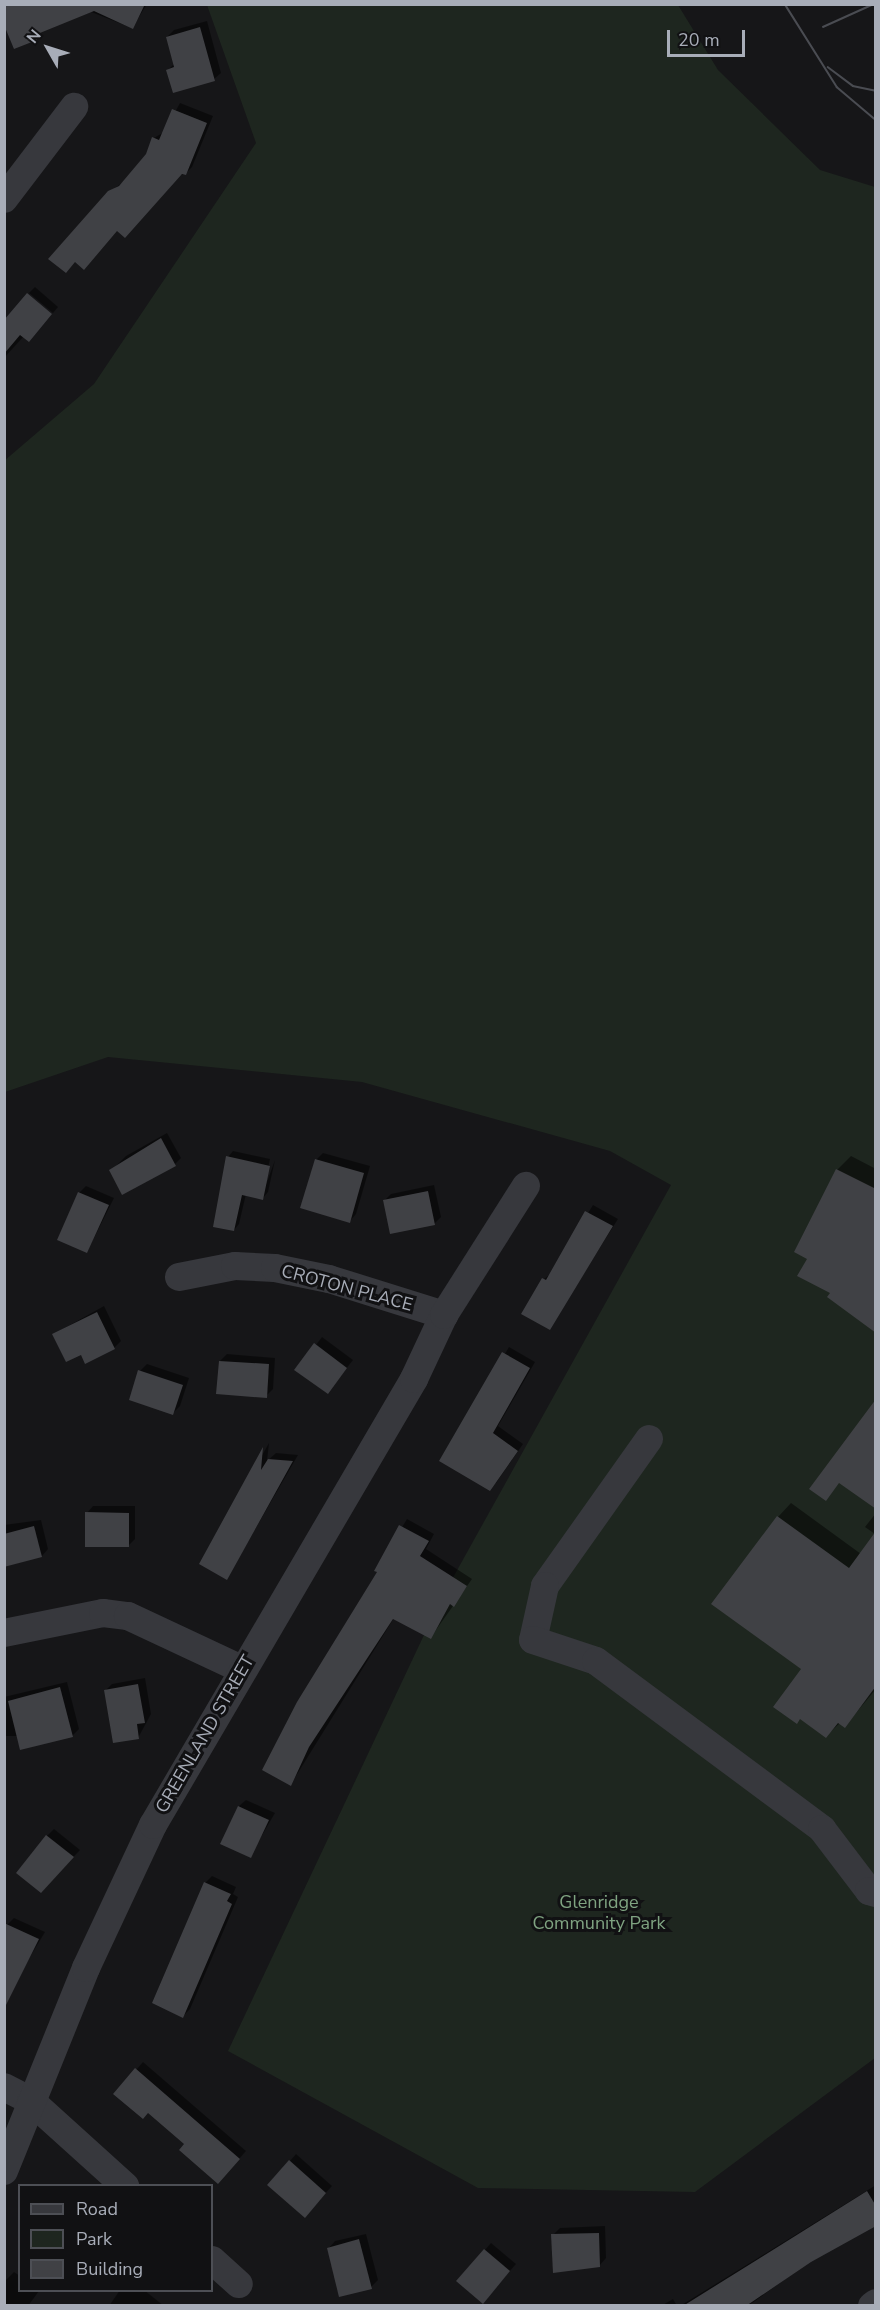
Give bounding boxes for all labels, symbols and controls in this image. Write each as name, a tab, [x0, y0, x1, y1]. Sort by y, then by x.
north arrow	[18, 18, 78, 78]
scale bar	[670, 18, 748, 56]
text: N	[22, 25, 46, 48]
text: 20 m	[678, 28, 720, 52]
street label: CROTON PLACE	[279, 1260, 415, 1316]
street label: GREENLAND STREET	[151, 1651, 259, 1817]
park label: Glenridge Community Park	[532, 1892, 666, 1934]
legend	[18, 2184, 213, 2292]
text: Road	[76, 2197, 118, 2221]
text: Park	[76, 2227, 112, 2251]
text: Building	[76, 2257, 143, 2281]

